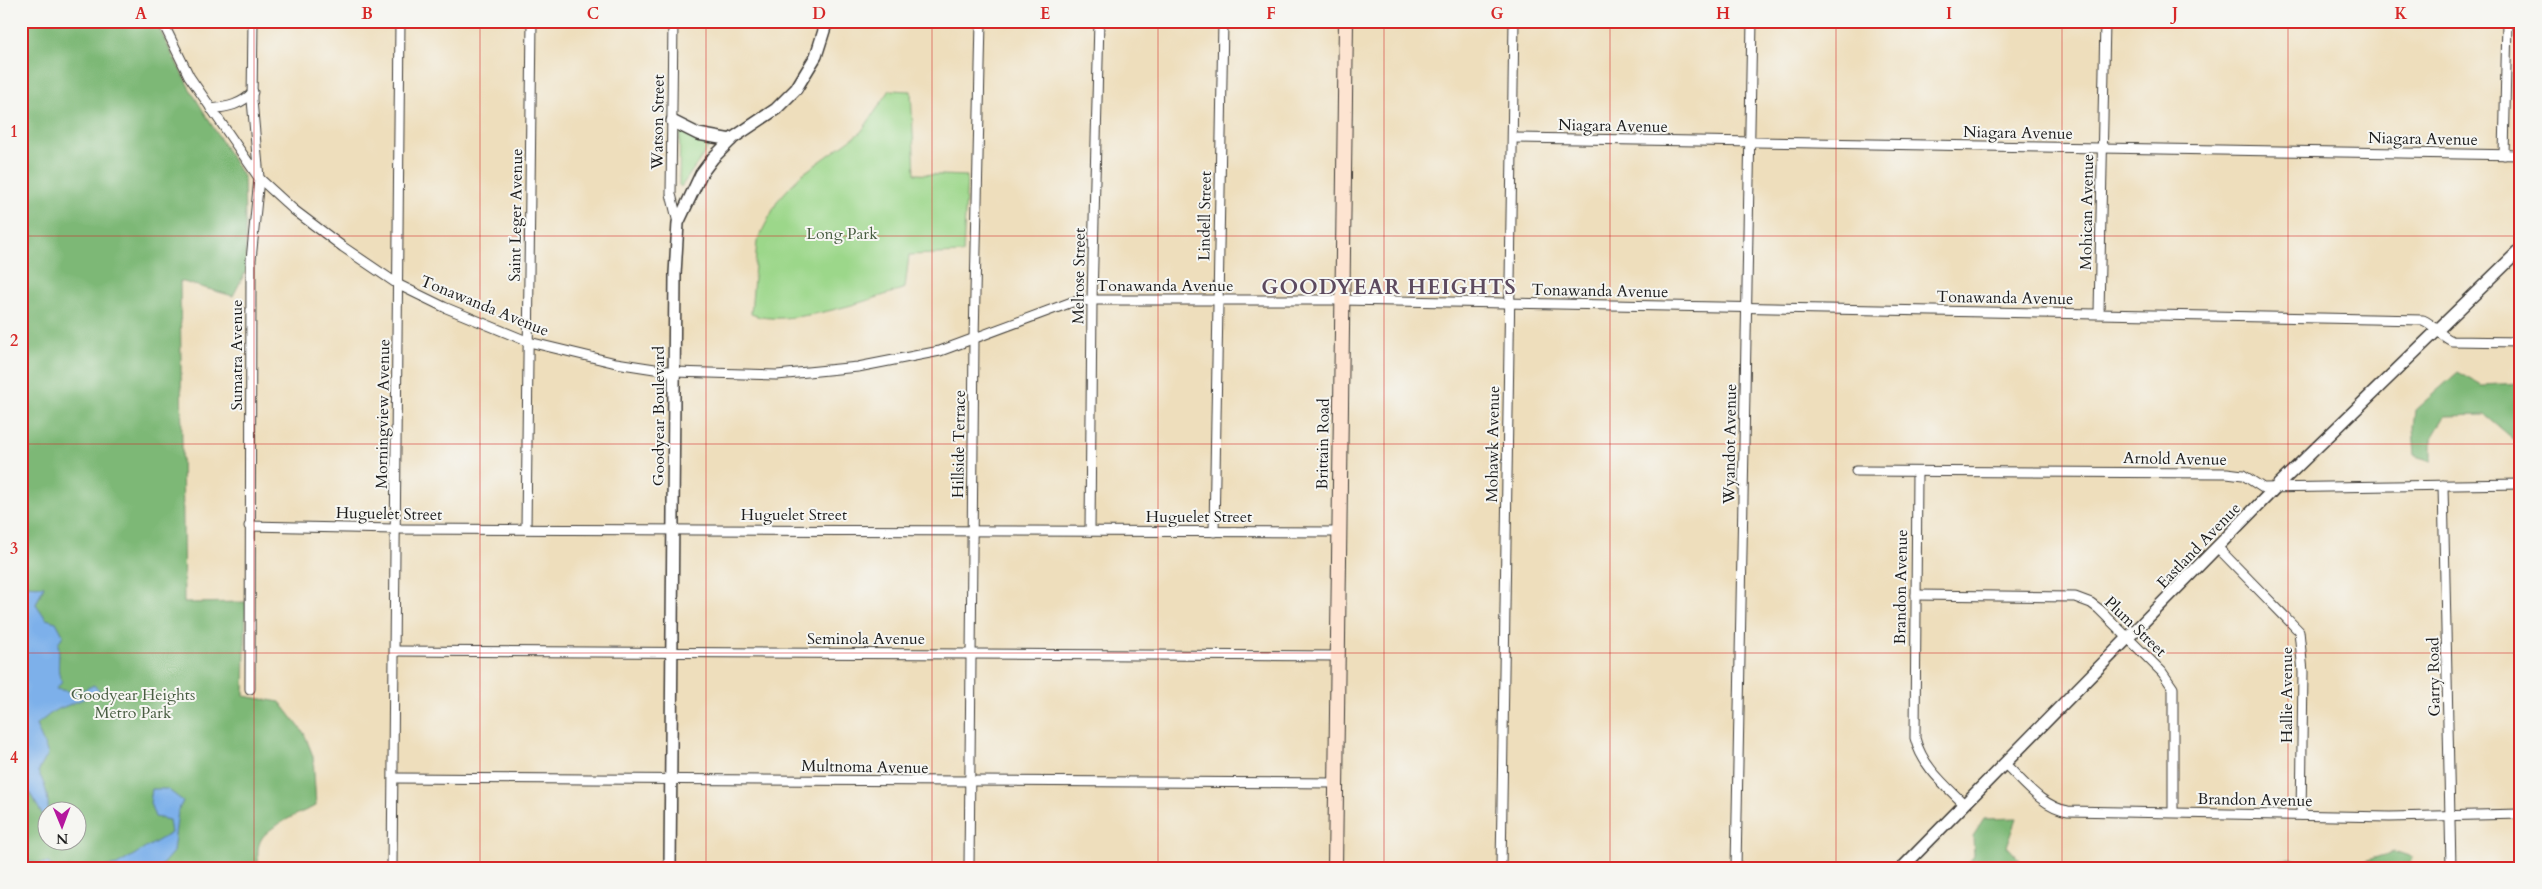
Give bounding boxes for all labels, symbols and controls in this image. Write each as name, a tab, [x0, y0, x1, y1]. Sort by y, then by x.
text: A	[135, 3, 147, 25]
text: B	[361, 3, 373, 25]
text: C	[587, 3, 599, 25]
text: D	[812, 3, 826, 25]
text: E	[1040, 3, 1050, 25]
text: F	[1266, 3, 1276, 25]
text: G	[1490, 3, 1504, 25]
text: H	[1716, 3, 1730, 25]
text: I	[1946, 3, 1952, 25]
text: J	[2170, 3, 2178, 25]
text: K	[2395, 3, 2408, 25]
street label: Watson Street	[646, 74, 670, 171]
street label: Niagara Avenue	[1558, 114, 1668, 138]
text: 1	[10, 121, 18, 143]
street label: Niagara Avenue	[1963, 121, 2073, 145]
street label: Niagara Avenue	[2368, 127, 2478, 151]
street label: Saint Leger Avenue	[504, 148, 528, 282]
street label: Mohican Avenue	[2075, 154, 2099, 270]
street label: Lindell Street	[1193, 171, 1217, 261]
park label: Long Park	[806, 223, 878, 245]
street label: Melrose Street	[1067, 228, 1091, 324]
street label: Tonawanda Avenue	[417, 270, 552, 342]
district label: GOODYEAR HEIGHTS	[1261, 273, 1517, 302]
street label: Tonawanda Avenue	[1097, 275, 1233, 297]
street label: Tonawanda Avenue	[1531, 279, 1669, 303]
street label: Tonawanda Avenue	[1936, 286, 2074, 310]
street label: Sumatra Avenue	[226, 299, 248, 411]
text: 2	[10, 330, 18, 352]
street label: Morningview Avenue	[371, 339, 395, 489]
street label: Goodyear Boulevard	[648, 345, 670, 486]
street label: Wyandot Avenue	[1718, 384, 1742, 505]
street label: Mohawk Avenue	[1481, 385, 1505, 503]
street label: Hillside Terrace	[947, 390, 971, 498]
street label: Brittain Road	[1311, 398, 1335, 490]
street label: Arnold Avenue	[2123, 447, 2227, 471]
street label: Eastland Avenue	[2152, 498, 2246, 594]
street label: Huguelet Street	[336, 502, 442, 526]
street label: Huguelet Street	[741, 504, 847, 526]
street label: Huguelet Street	[1146, 506, 1252, 528]
street label: Brandon Avenue	[1889, 529, 1913, 645]
text: 3	[10, 538, 18, 560]
street label: Plum Street	[2099, 591, 2171, 662]
street label: Seminola Avenue	[807, 628, 925, 650]
street label: Garry Road	[2422, 637, 2446, 717]
street label: Hallie Avenue	[2276, 647, 2298, 743]
park label: Goodyear Heights Metro Park	[71, 684, 195, 724]
text: 4	[10, 747, 18, 769]
street label: Multnoma Avenue	[801, 755, 929, 779]
street label: Brandon Avenue	[2197, 788, 2313, 812]
north arrow	[38, 802, 88, 852]
text: N	[56, 829, 68, 848]

